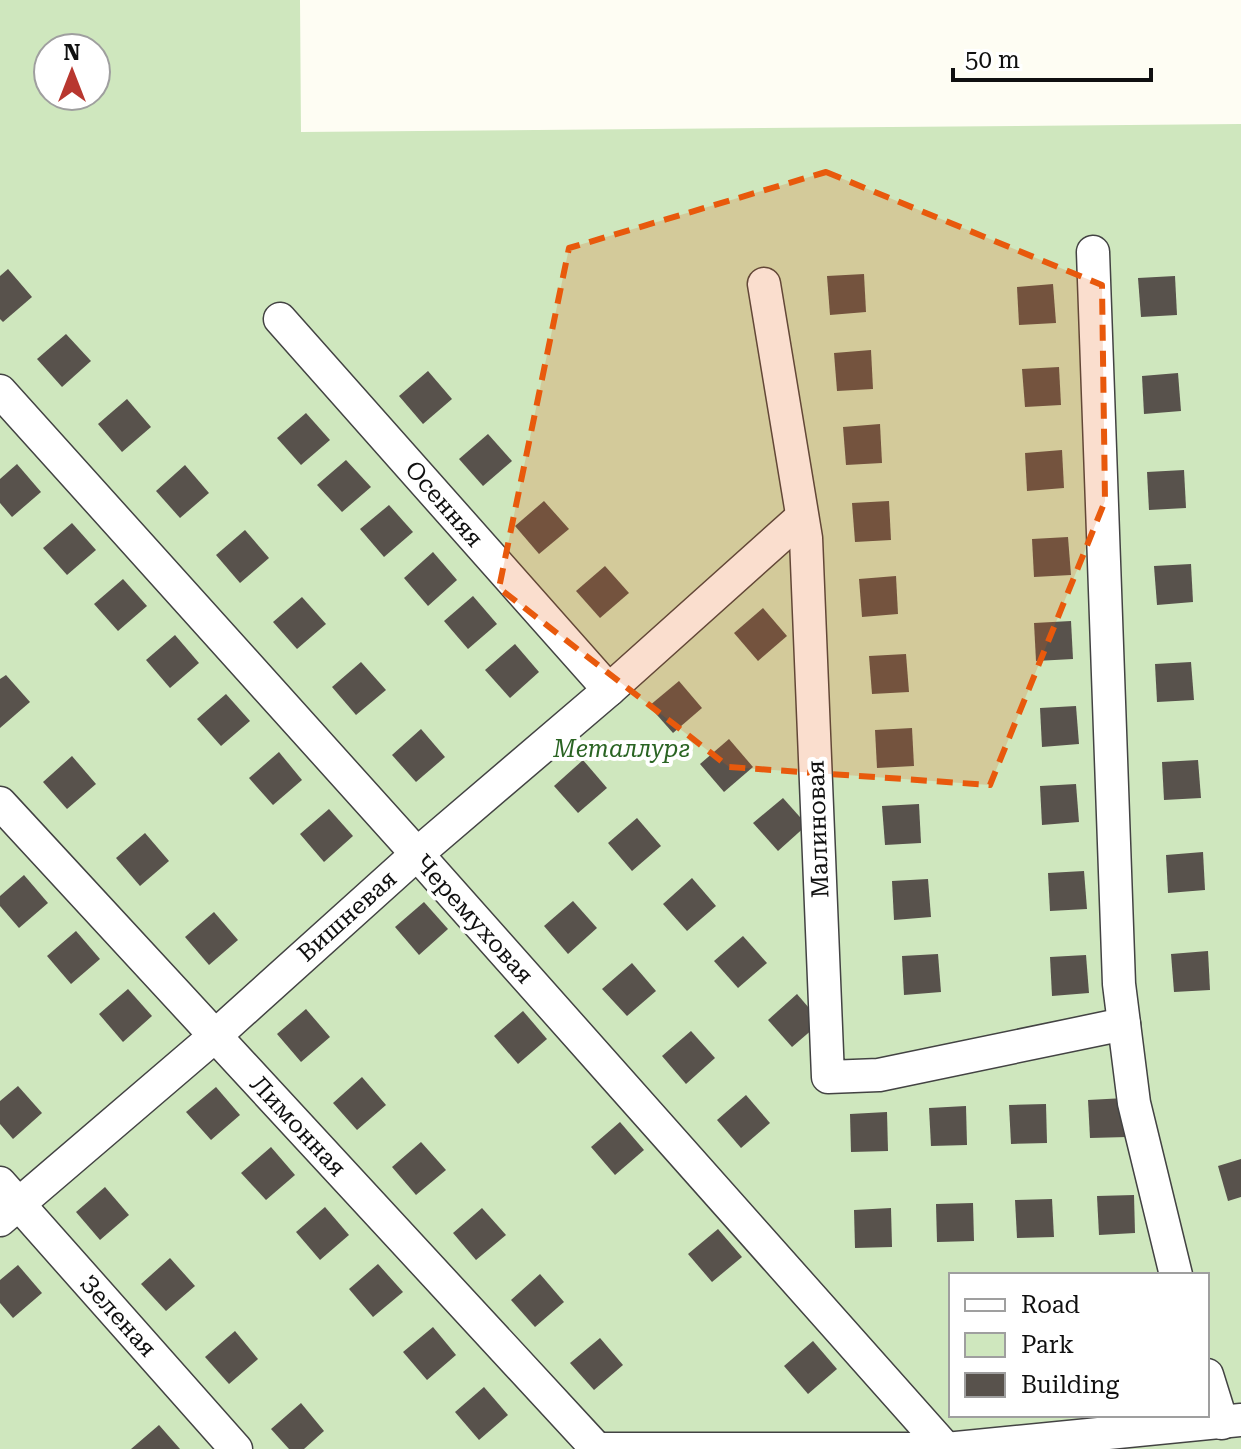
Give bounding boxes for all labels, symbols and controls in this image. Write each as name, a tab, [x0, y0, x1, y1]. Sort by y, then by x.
north arrow	[32, 32, 112, 112]
scale bar	[953, 32, 1151, 82]
text: N	[64, 40, 81, 65]
text: 50 m	[965, 46, 1020, 74]
street label: Осенняя	[399, 455, 489, 553]
park label: Металлург	[552, 735, 691, 763]
street label: Малиновая	[802, 759, 834, 899]
street label: Черемуховая	[409, 849, 539, 989]
street label: Вишневая	[292, 864, 402, 968]
street label: Лимонная	[244, 1070, 352, 1182]
street label: Зеленая	[74, 1269, 162, 1363]
legend	[949, 1273, 1209, 1417]
text: Road	[1021, 1291, 1080, 1319]
text: Park	[1021, 1331, 1074, 1359]
text: Building	[1021, 1371, 1119, 1399]

